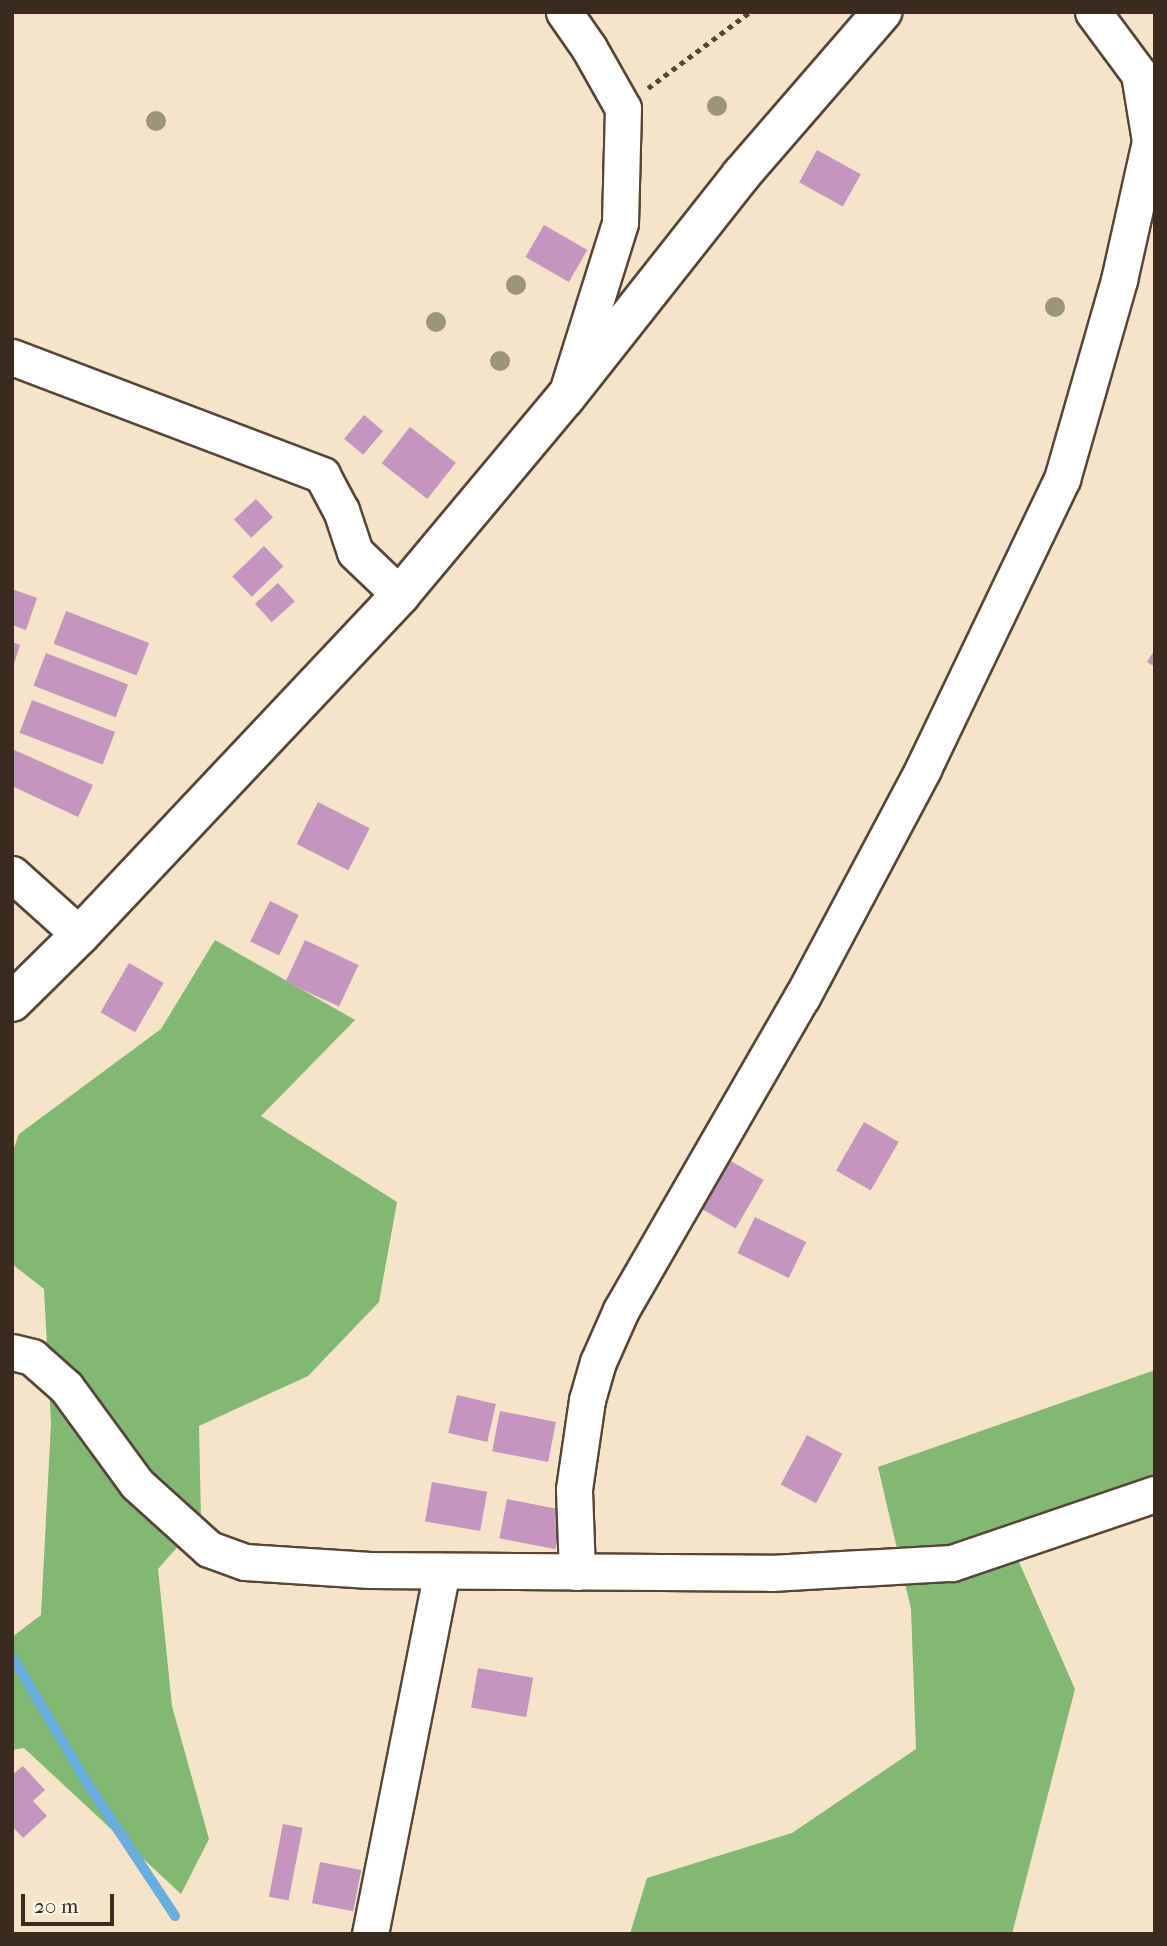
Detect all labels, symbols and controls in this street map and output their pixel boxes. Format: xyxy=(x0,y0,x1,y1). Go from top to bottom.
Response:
scale bar xyxy=(24,1880,117,1924)
text: 20 m xyxy=(34,1894,78,1918)

